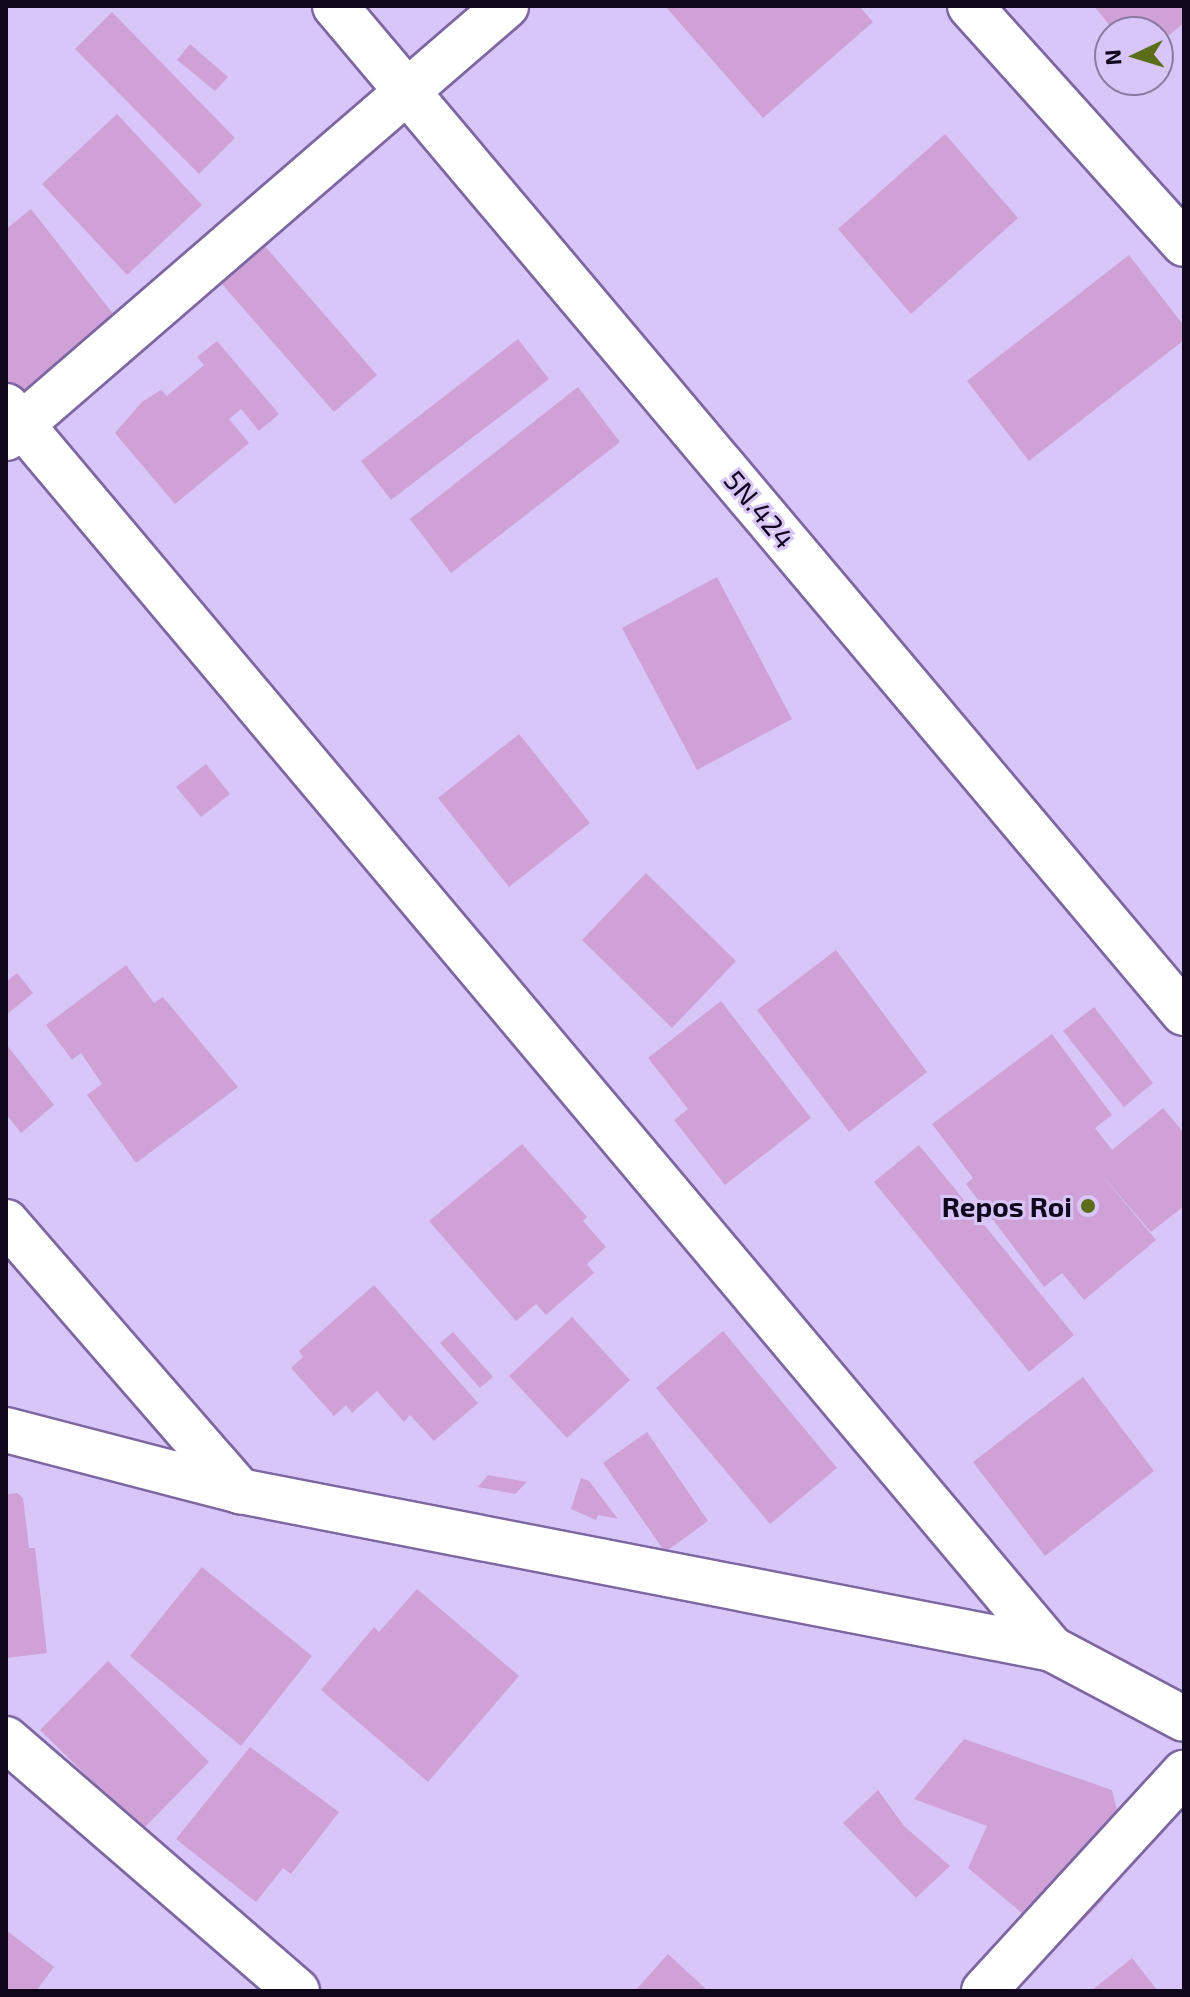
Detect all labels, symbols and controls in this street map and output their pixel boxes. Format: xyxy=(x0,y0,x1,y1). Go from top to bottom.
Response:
north arrow xyxy=(1094,16,1174,96)
text: N xyxy=(1099,49,1126,66)
street label: 5N.424 xyxy=(718,463,802,555)
place label: Repos Roi xyxy=(942,1189,1072,1223)
marker: Repos Roi xyxy=(1079,1197,1097,1215)

